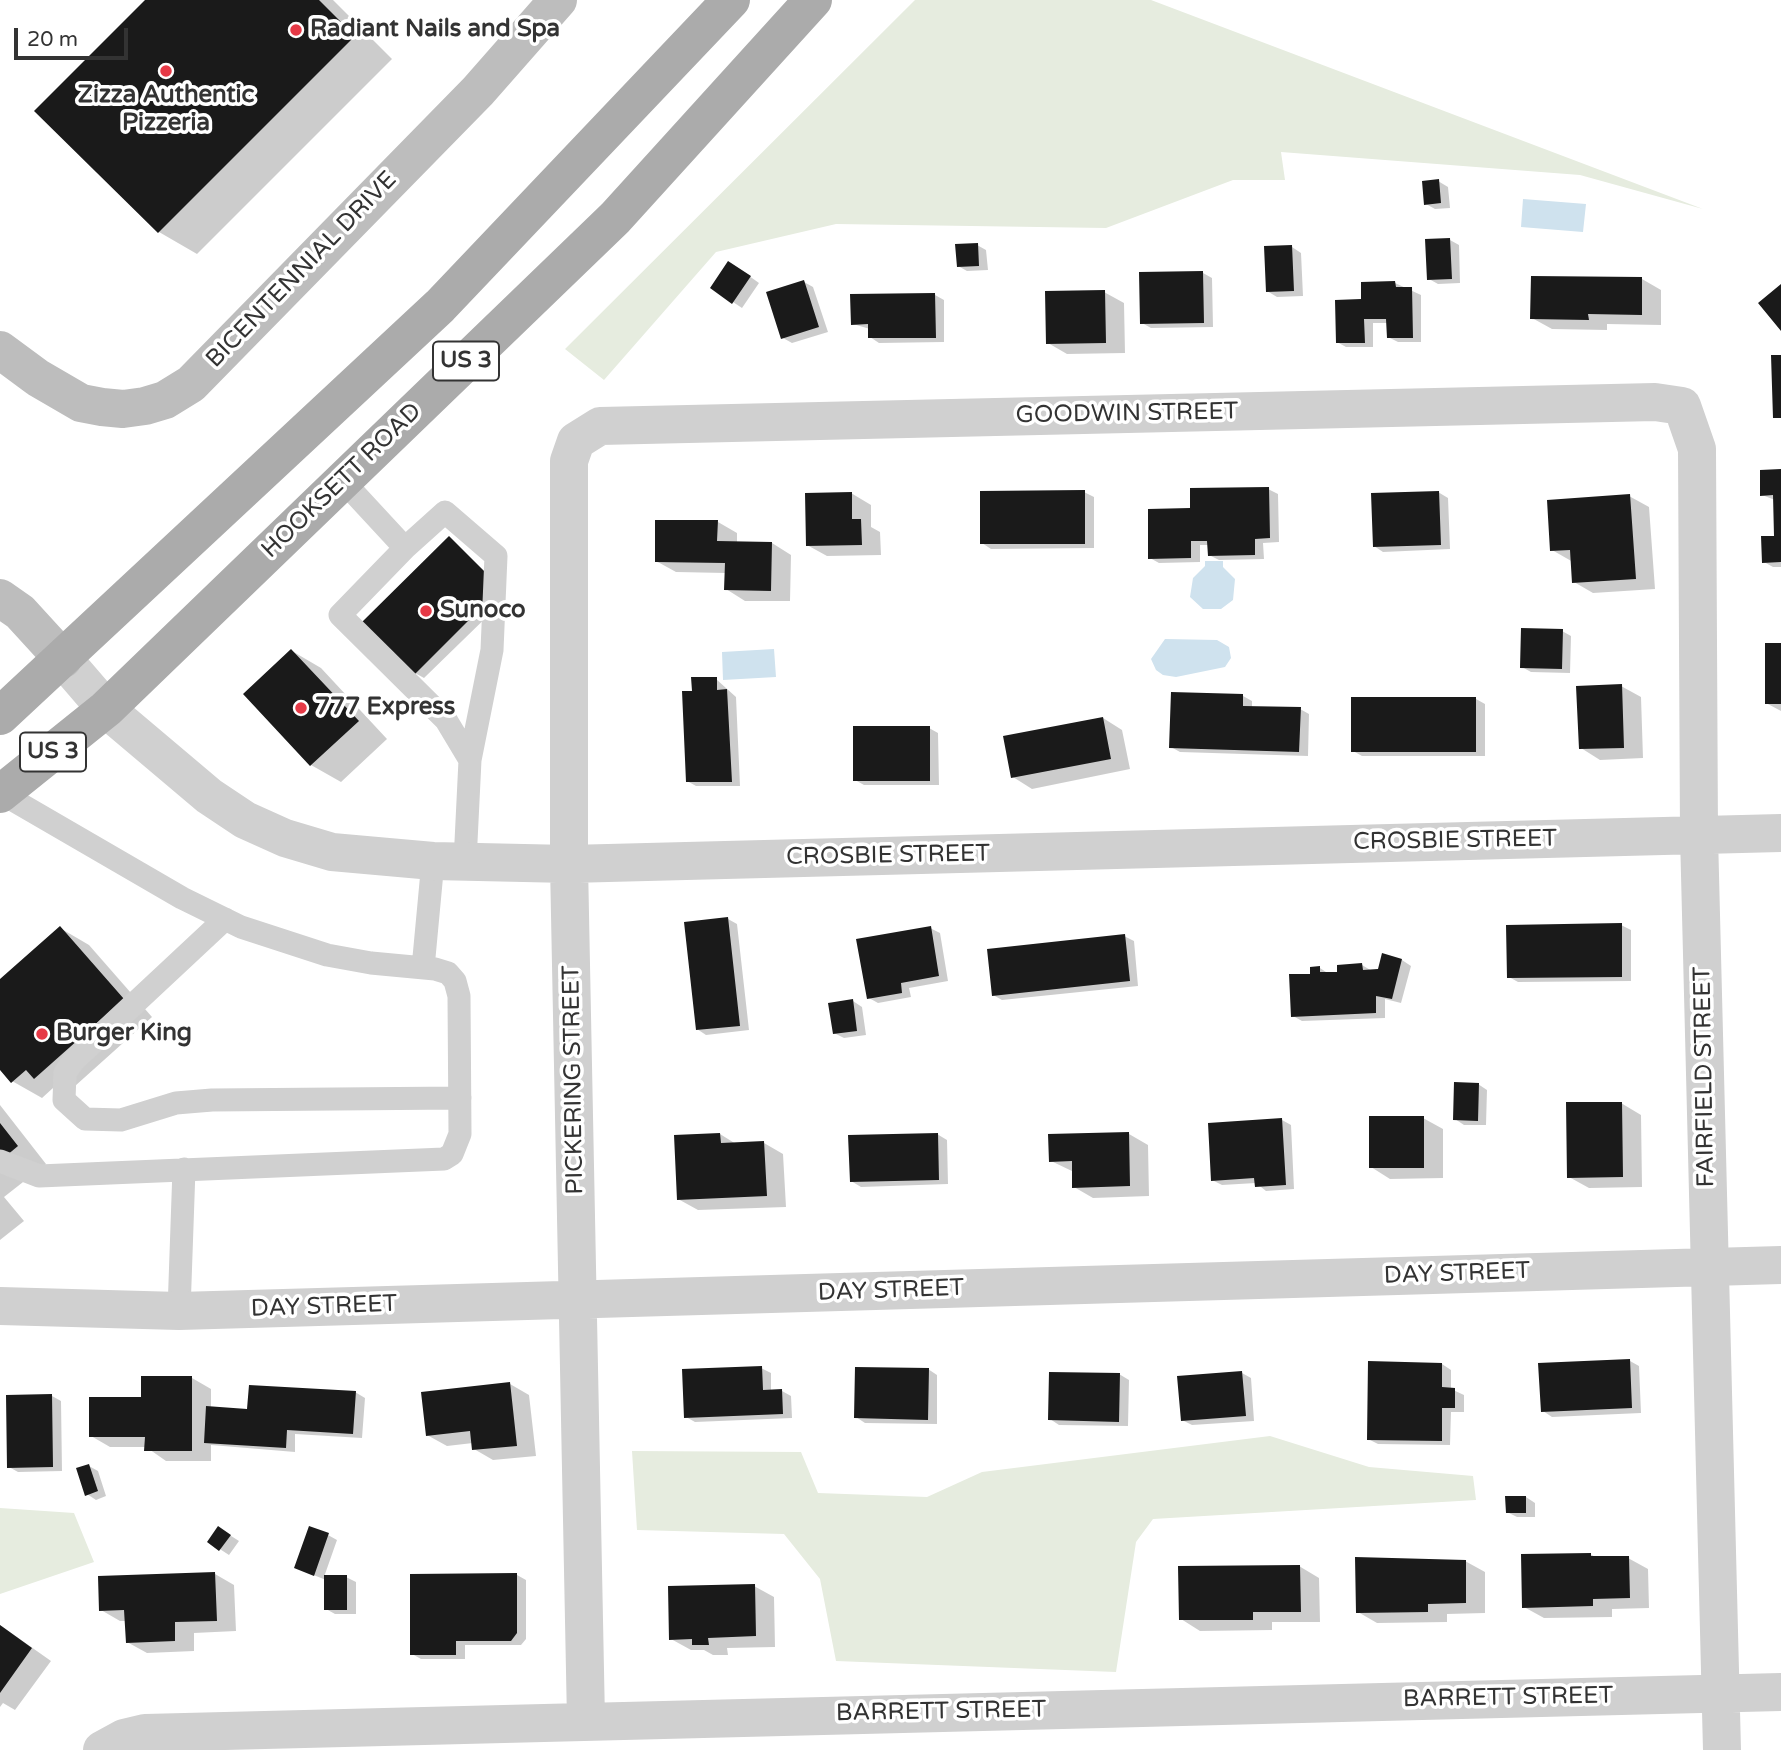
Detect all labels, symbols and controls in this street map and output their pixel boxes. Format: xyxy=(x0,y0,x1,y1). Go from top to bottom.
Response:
scale bar xyxy=(18,14,131,58)
place label: Radiant Nails and Spa xyxy=(310,16,560,44)
marker: Radiant Nails and Spa xyxy=(288,22,304,38)
text: 20 m xyxy=(27,27,78,52)
marker: Zizza Authentic Pizzeria xyxy=(158,63,174,79)
place label: Zizza Authentic Pizzeria xyxy=(78,82,254,138)
street label: BICENTENNIAL DRIVE xyxy=(201,166,403,374)
road number: US 3 xyxy=(433,342,499,380)
street label: HOOKSETT ROAD xyxy=(256,397,428,565)
street label: GOODWIN STREET xyxy=(1015,398,1239,430)
place label: Sunoco xyxy=(440,597,526,625)
marker: Sunoco xyxy=(418,603,434,619)
place label: 777 Express xyxy=(315,694,455,722)
marker: 777 Express xyxy=(293,700,309,716)
road number: US 3 xyxy=(20,732,86,772)
street label: CROSBIE STREET xyxy=(1353,825,1557,857)
street label: CROSBIE STREET xyxy=(786,840,990,872)
street label: PICKERING STREET xyxy=(558,965,590,1195)
street label: FAIRFIELD STREET xyxy=(1689,966,1721,1188)
place label: Burger King xyxy=(56,1020,192,1048)
marker: Burger King xyxy=(34,1026,50,1042)
street label: DAY STREET xyxy=(1383,1257,1531,1291)
street label: DAY STREET xyxy=(817,1274,965,1308)
street label: DAY STREET xyxy=(250,1290,398,1324)
street label: BARRETT STREET xyxy=(1403,1682,1613,1714)
street label: BARRETT STREET xyxy=(836,1696,1046,1728)

